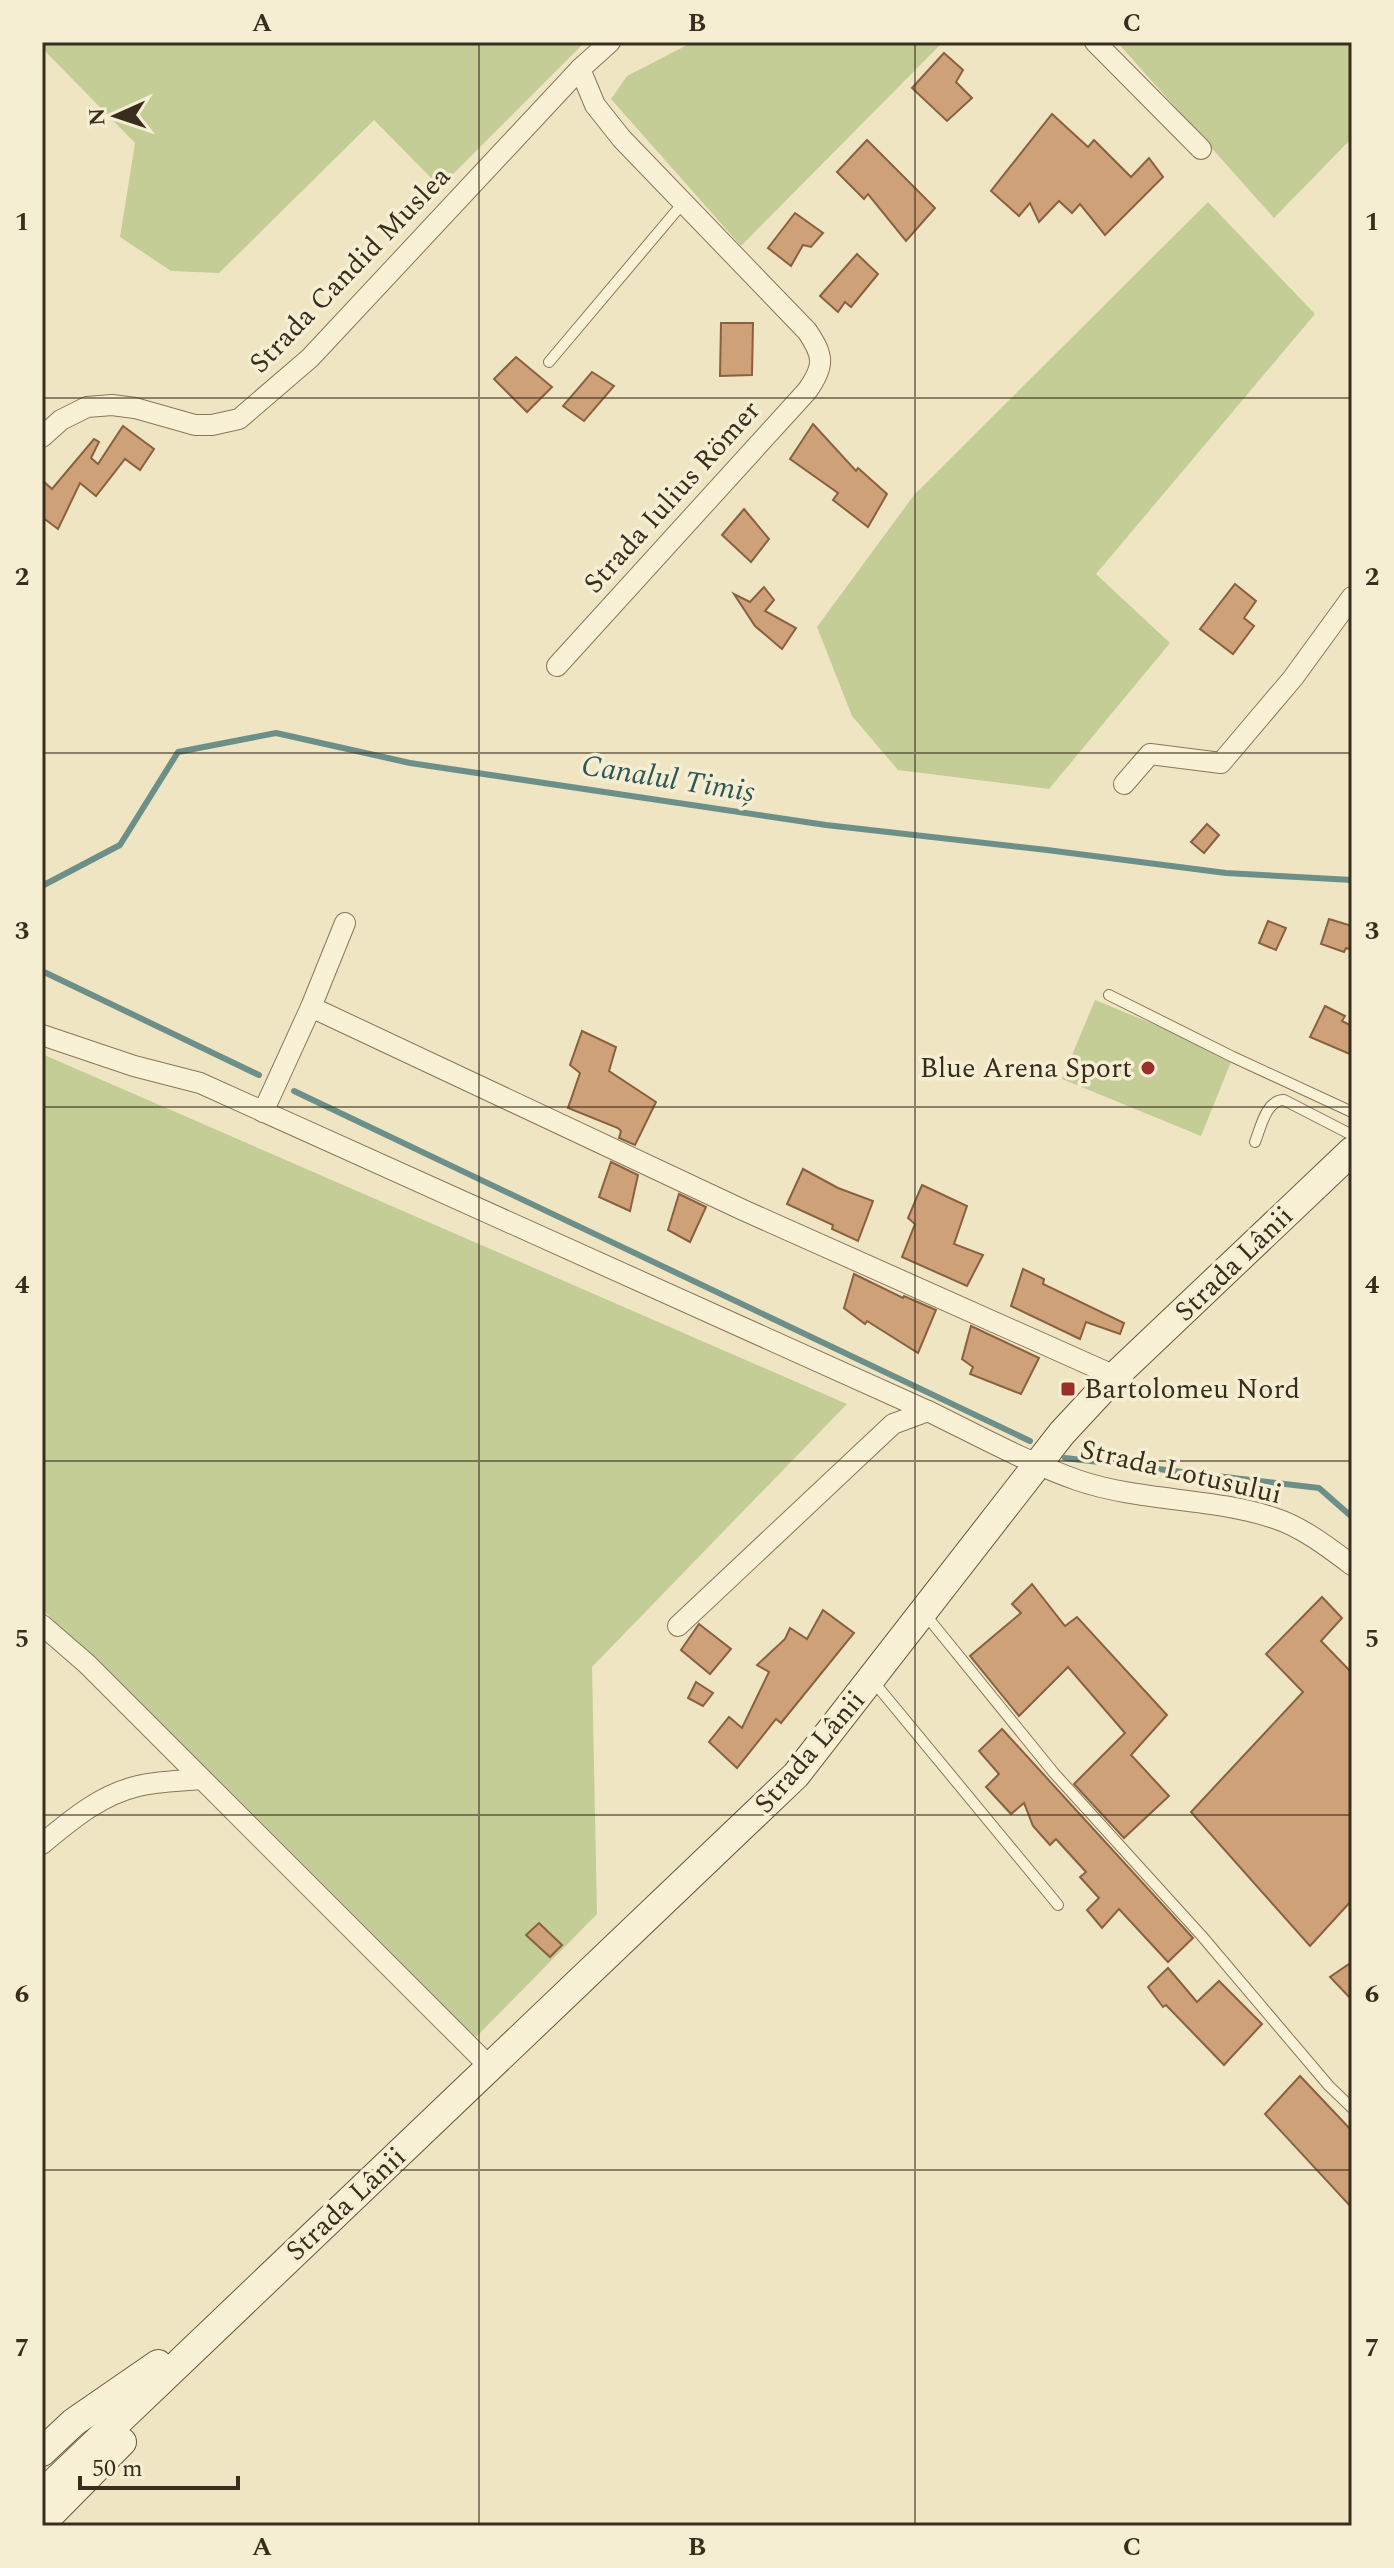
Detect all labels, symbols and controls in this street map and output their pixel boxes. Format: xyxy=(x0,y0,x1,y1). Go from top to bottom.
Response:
text: A xyxy=(252,3,272,43)
text: B xyxy=(688,3,706,43)
text: C xyxy=(1123,3,1141,43)
north arrow xyxy=(76,76,156,156)
text: N xyxy=(81,107,114,127)
street label: Strada Candid Muslea xyxy=(239,156,461,384)
text: 1 xyxy=(15,202,29,242)
text: 1 xyxy=(1365,202,1379,242)
street label: Strada Iulius Römer xyxy=(573,391,771,603)
text: 2 xyxy=(15,557,29,597)
text: 2 xyxy=(1365,557,1379,597)
water label: Canalul Timiș xyxy=(578,743,758,815)
text: 3 xyxy=(15,911,29,951)
text: 3 xyxy=(1365,911,1379,951)
place label: Blue Arena Sport xyxy=(920,1047,1132,1090)
marker: Blue Arena Sport xyxy=(1139,1059,1157,1077)
street label: Strada Lânii xyxy=(1164,1196,1304,1332)
text: 4 xyxy=(15,1265,30,1305)
text: 4 xyxy=(1365,1265,1380,1305)
place label: Bartolomeu Nord xyxy=(1084,1368,1300,1411)
marker: Bartolomeu Nord xyxy=(1059,1380,1077,1398)
street label: Strada Lotusului xyxy=(1076,1428,1286,1516)
text: 5 xyxy=(15,1619,29,1659)
text: 5 xyxy=(1365,1619,1379,1659)
street label: Strada Lânii xyxy=(744,1681,876,1823)
text: 6 xyxy=(15,1974,29,2014)
text: 6 xyxy=(1365,1974,1379,2014)
street label: Strada Lânii xyxy=(276,2136,416,2272)
text: 7 xyxy=(15,2328,29,2368)
text: 7 xyxy=(1365,2328,1379,2368)
scale bar xyxy=(80,2440,238,2490)
text: 50 m xyxy=(92,2451,143,2487)
text: A xyxy=(252,2527,272,2567)
text: B xyxy=(688,2527,706,2567)
text: C xyxy=(1123,2527,1141,2567)

